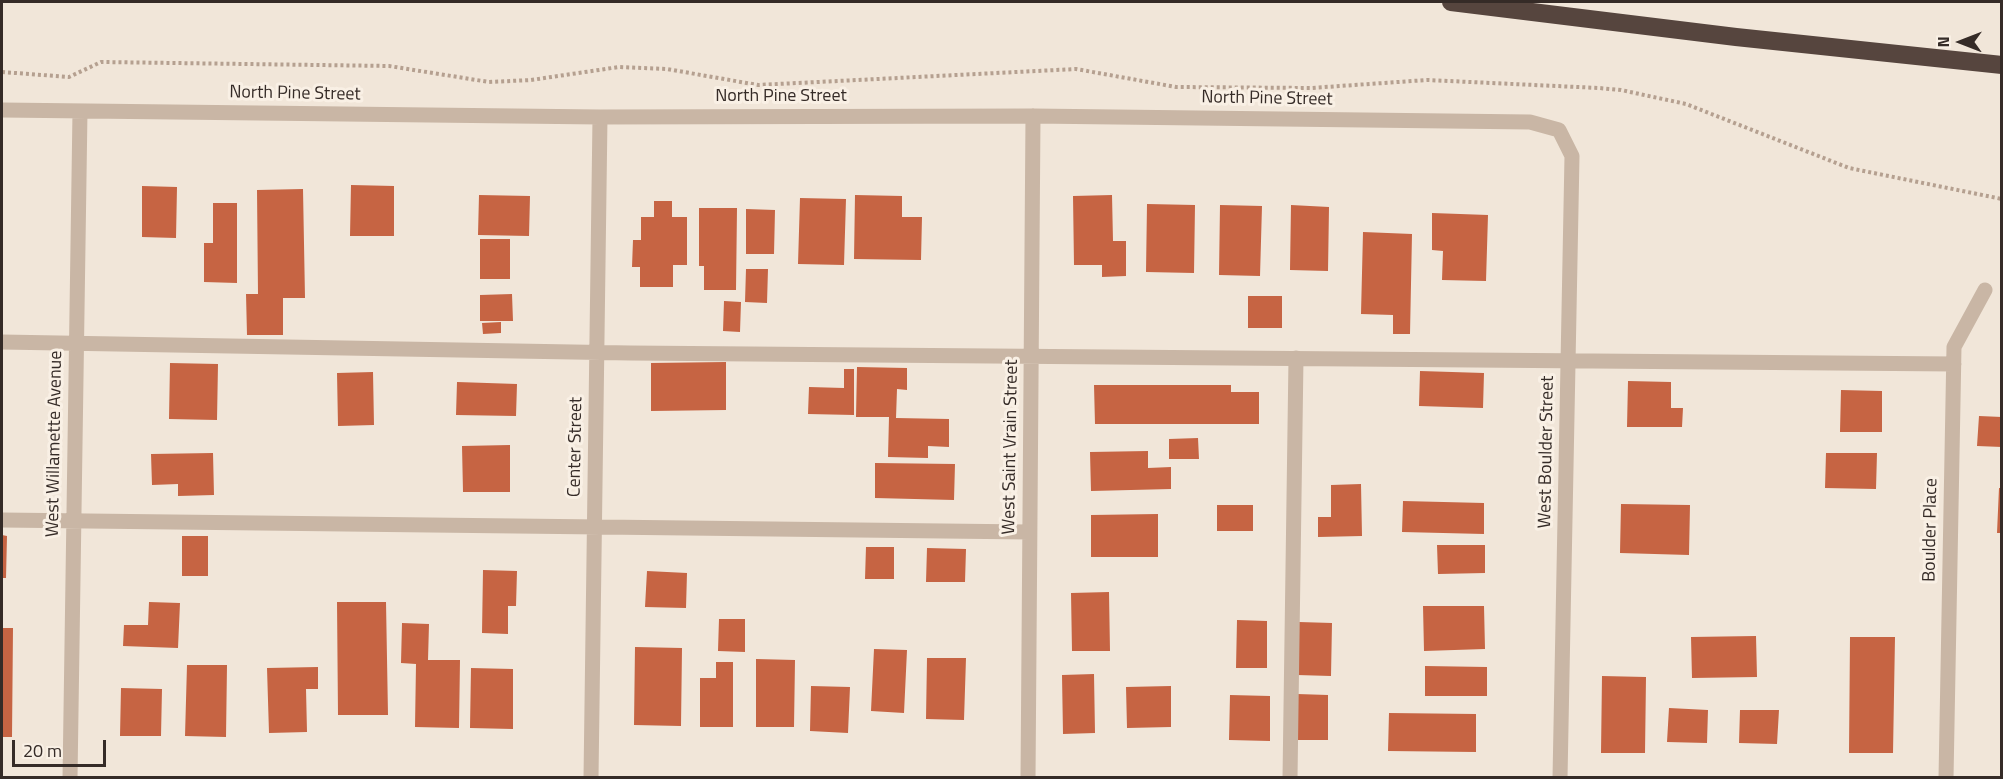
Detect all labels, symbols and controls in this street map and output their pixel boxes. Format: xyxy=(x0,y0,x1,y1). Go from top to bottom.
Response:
north arrow xyxy=(1931,12,1991,72)
text: N xyxy=(1931,36,1955,48)
street label: North Pine Street xyxy=(229,82,361,106)
street label: North Pine Street xyxy=(715,86,847,108)
street label: North Pine Street xyxy=(1201,87,1333,111)
street label: West Willamette Avenue xyxy=(43,351,67,537)
street label: West Saint Vrain Street xyxy=(999,359,1023,535)
street label: West Boulder Street xyxy=(1535,375,1559,529)
street label: Center Street xyxy=(564,397,588,497)
street label: Boulder Place xyxy=(1919,478,1943,582)
scale bar xyxy=(15,728,110,766)
text: 20 m xyxy=(23,737,62,764)

